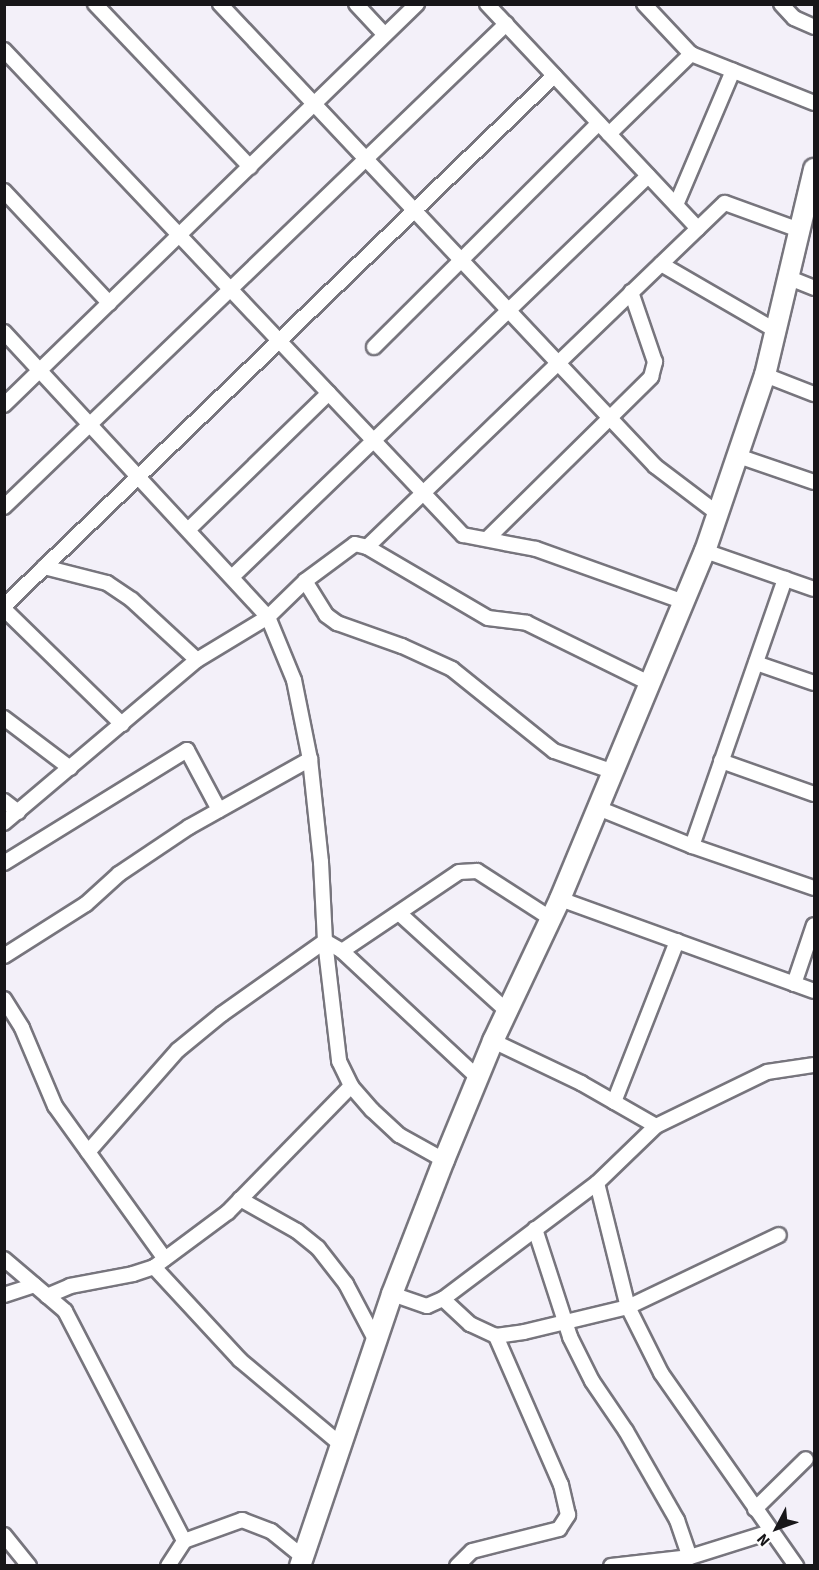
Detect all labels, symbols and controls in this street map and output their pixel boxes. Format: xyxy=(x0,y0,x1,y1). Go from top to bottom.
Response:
north arrow xyxy=(747,1498,807,1558)
text: N xyxy=(752,1529,775,1551)

